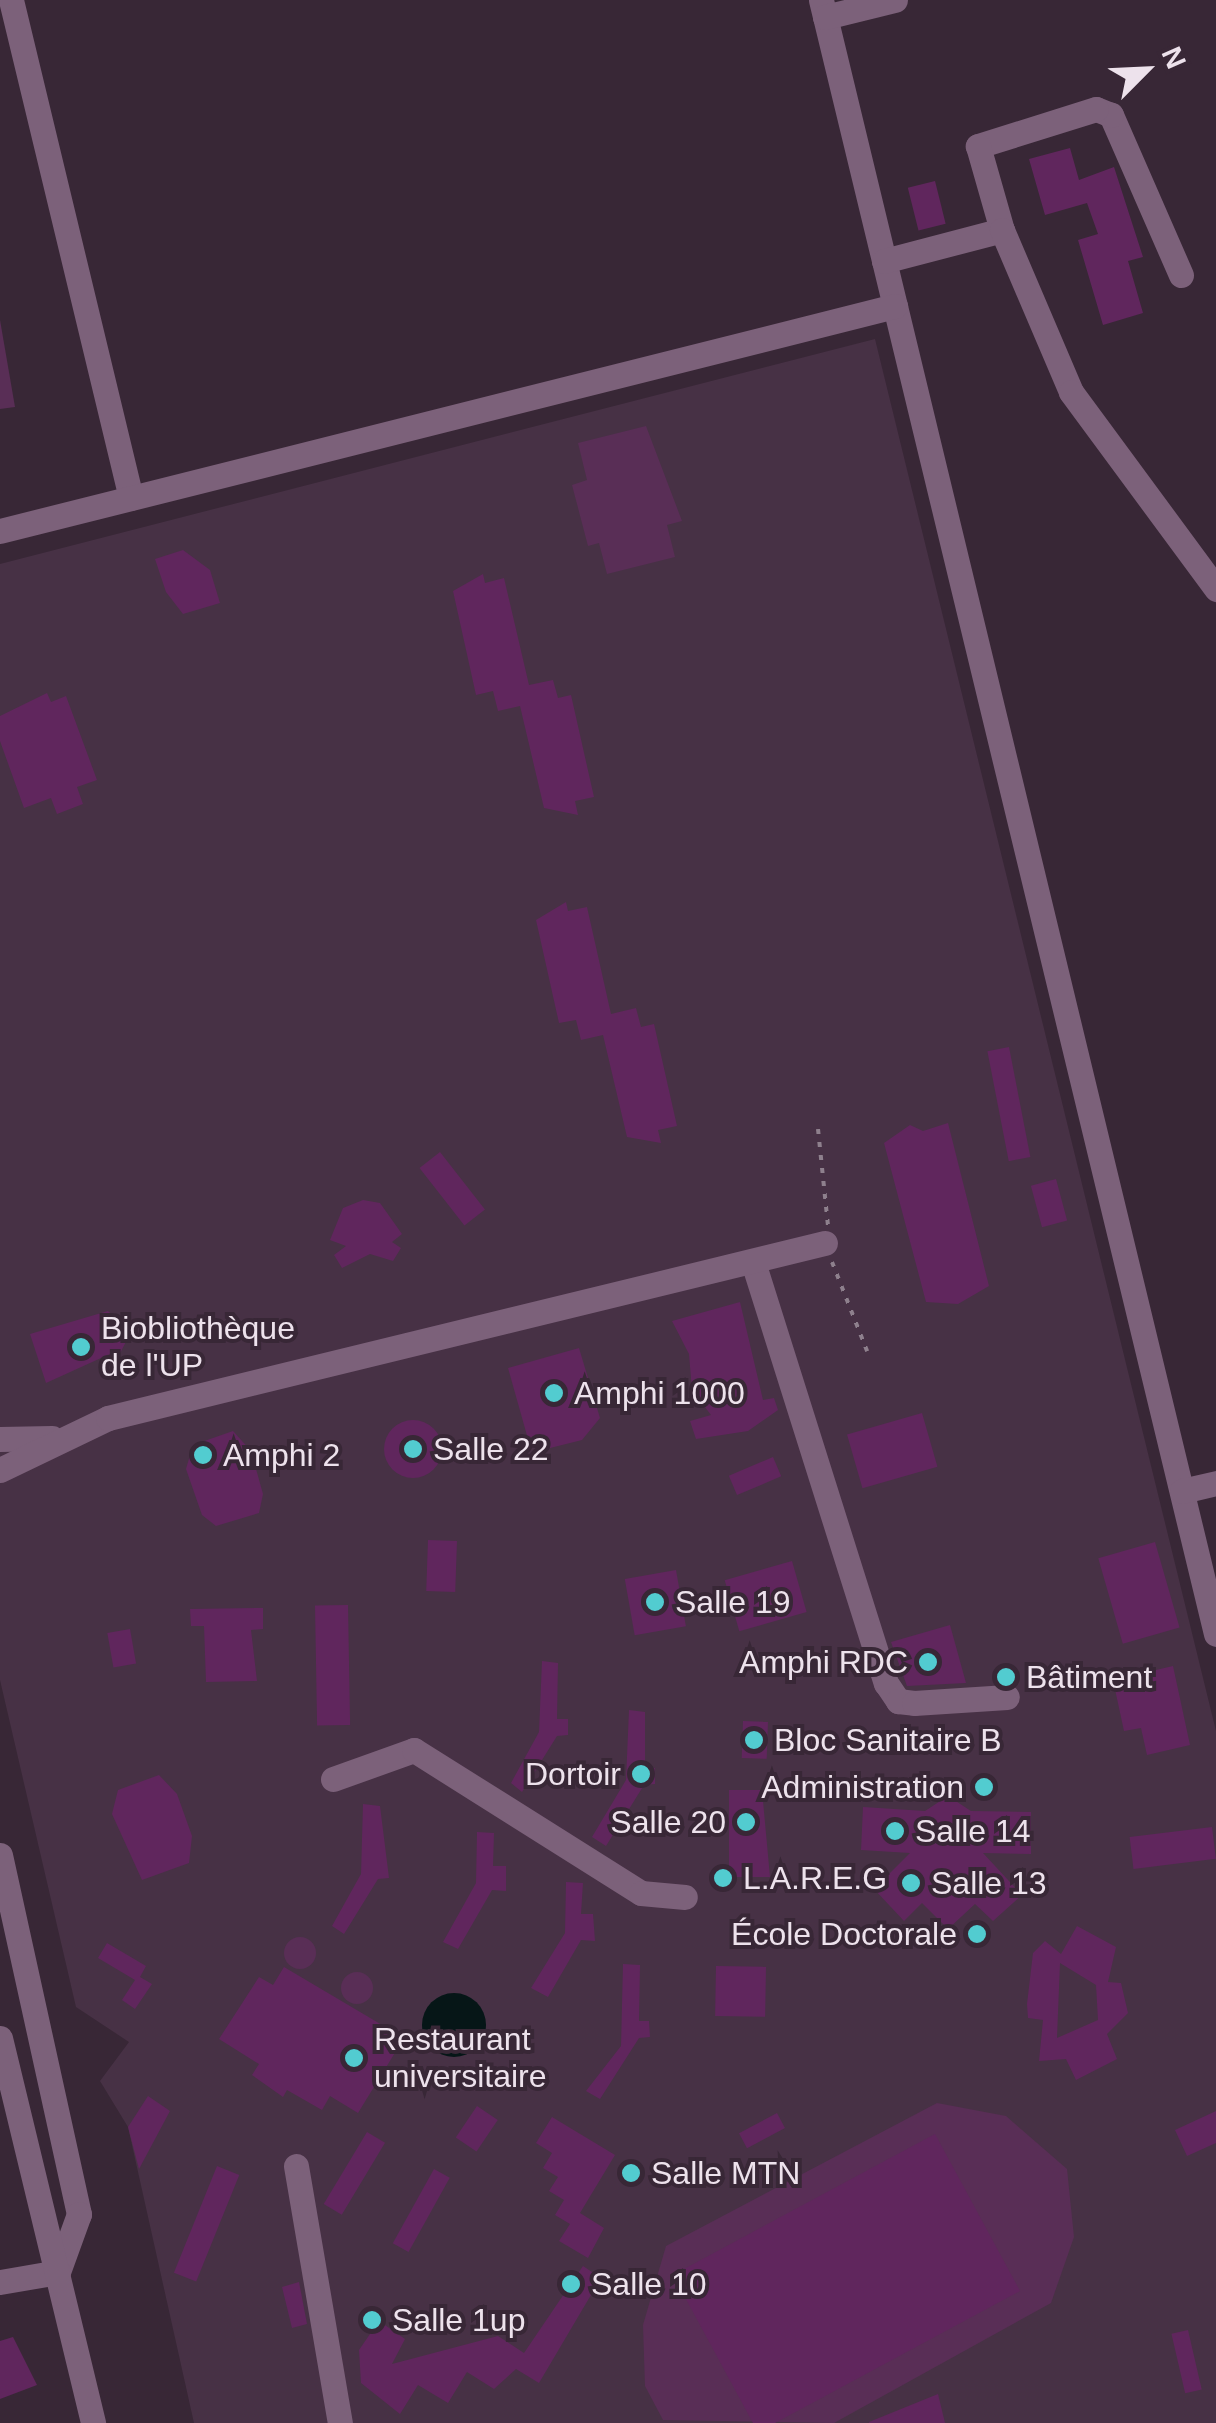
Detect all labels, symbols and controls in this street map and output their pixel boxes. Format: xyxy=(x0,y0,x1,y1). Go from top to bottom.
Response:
north arrow xyxy=(1096,20,1196,120)
text: N xyxy=(1156,42,1192,73)
place label: Biobliothèque de l'UP xyxy=(101,1310,295,1385)
marker: Biobliothèque de l'UP xyxy=(70,1336,92,1358)
place label: Amphi 1000 xyxy=(574,1374,745,1412)
marker: Amphi 1000 xyxy=(543,1382,565,1404)
place label: Salle 22 xyxy=(433,1430,549,1468)
place label: Amphi 2 xyxy=(223,1436,340,1474)
marker: Salle 22 xyxy=(402,1438,424,1460)
marker: Amphi 2 xyxy=(192,1444,214,1466)
place label: Salle 19 xyxy=(675,1583,791,1621)
marker: Salle 19 xyxy=(644,1591,666,1613)
place label: Amphi RDC xyxy=(739,1643,908,1681)
marker: Amphi RDC xyxy=(917,1651,939,1673)
place label: Bâtiment xyxy=(1026,1658,1152,1696)
marker: Bâtiment xyxy=(995,1666,1017,1688)
place label: Bloc Sanitaire B xyxy=(774,1721,1002,1759)
marker: Bloc Sanitaire B xyxy=(743,1729,765,1751)
place label: Dortoir xyxy=(525,1755,621,1793)
marker: Dortoir xyxy=(630,1763,652,1785)
place label: Administration xyxy=(761,1768,964,1806)
marker: Administration xyxy=(973,1776,995,1798)
place label: Salle 20 xyxy=(610,1803,726,1841)
marker: Salle 20 xyxy=(735,1811,757,1833)
place label: Salle 14 xyxy=(915,1812,1031,1850)
marker: Salle 14 xyxy=(884,1820,906,1842)
place label: L.A.R.E.G xyxy=(743,1859,887,1897)
place label: Salle 13 xyxy=(931,1864,1047,1902)
marker: L.A.R.E.G xyxy=(712,1867,734,1889)
marker: Salle 13 xyxy=(900,1872,922,1894)
place label: École Doctorale xyxy=(731,1915,957,1953)
marker: École Doctorale xyxy=(966,1923,988,1945)
place label: Restaurant universitaire xyxy=(374,2021,547,2096)
marker: Restaurant universitaire xyxy=(343,2047,365,2069)
place label: Salle MTN xyxy=(651,2154,800,2192)
marker: Salle MTN xyxy=(620,2162,642,2184)
place label: Salle 10 xyxy=(591,2265,707,2303)
marker: Salle 10 xyxy=(560,2273,582,2295)
place label: Salle 1up xyxy=(392,2301,525,2339)
marker: Salle 1up xyxy=(361,2309,383,2331)

